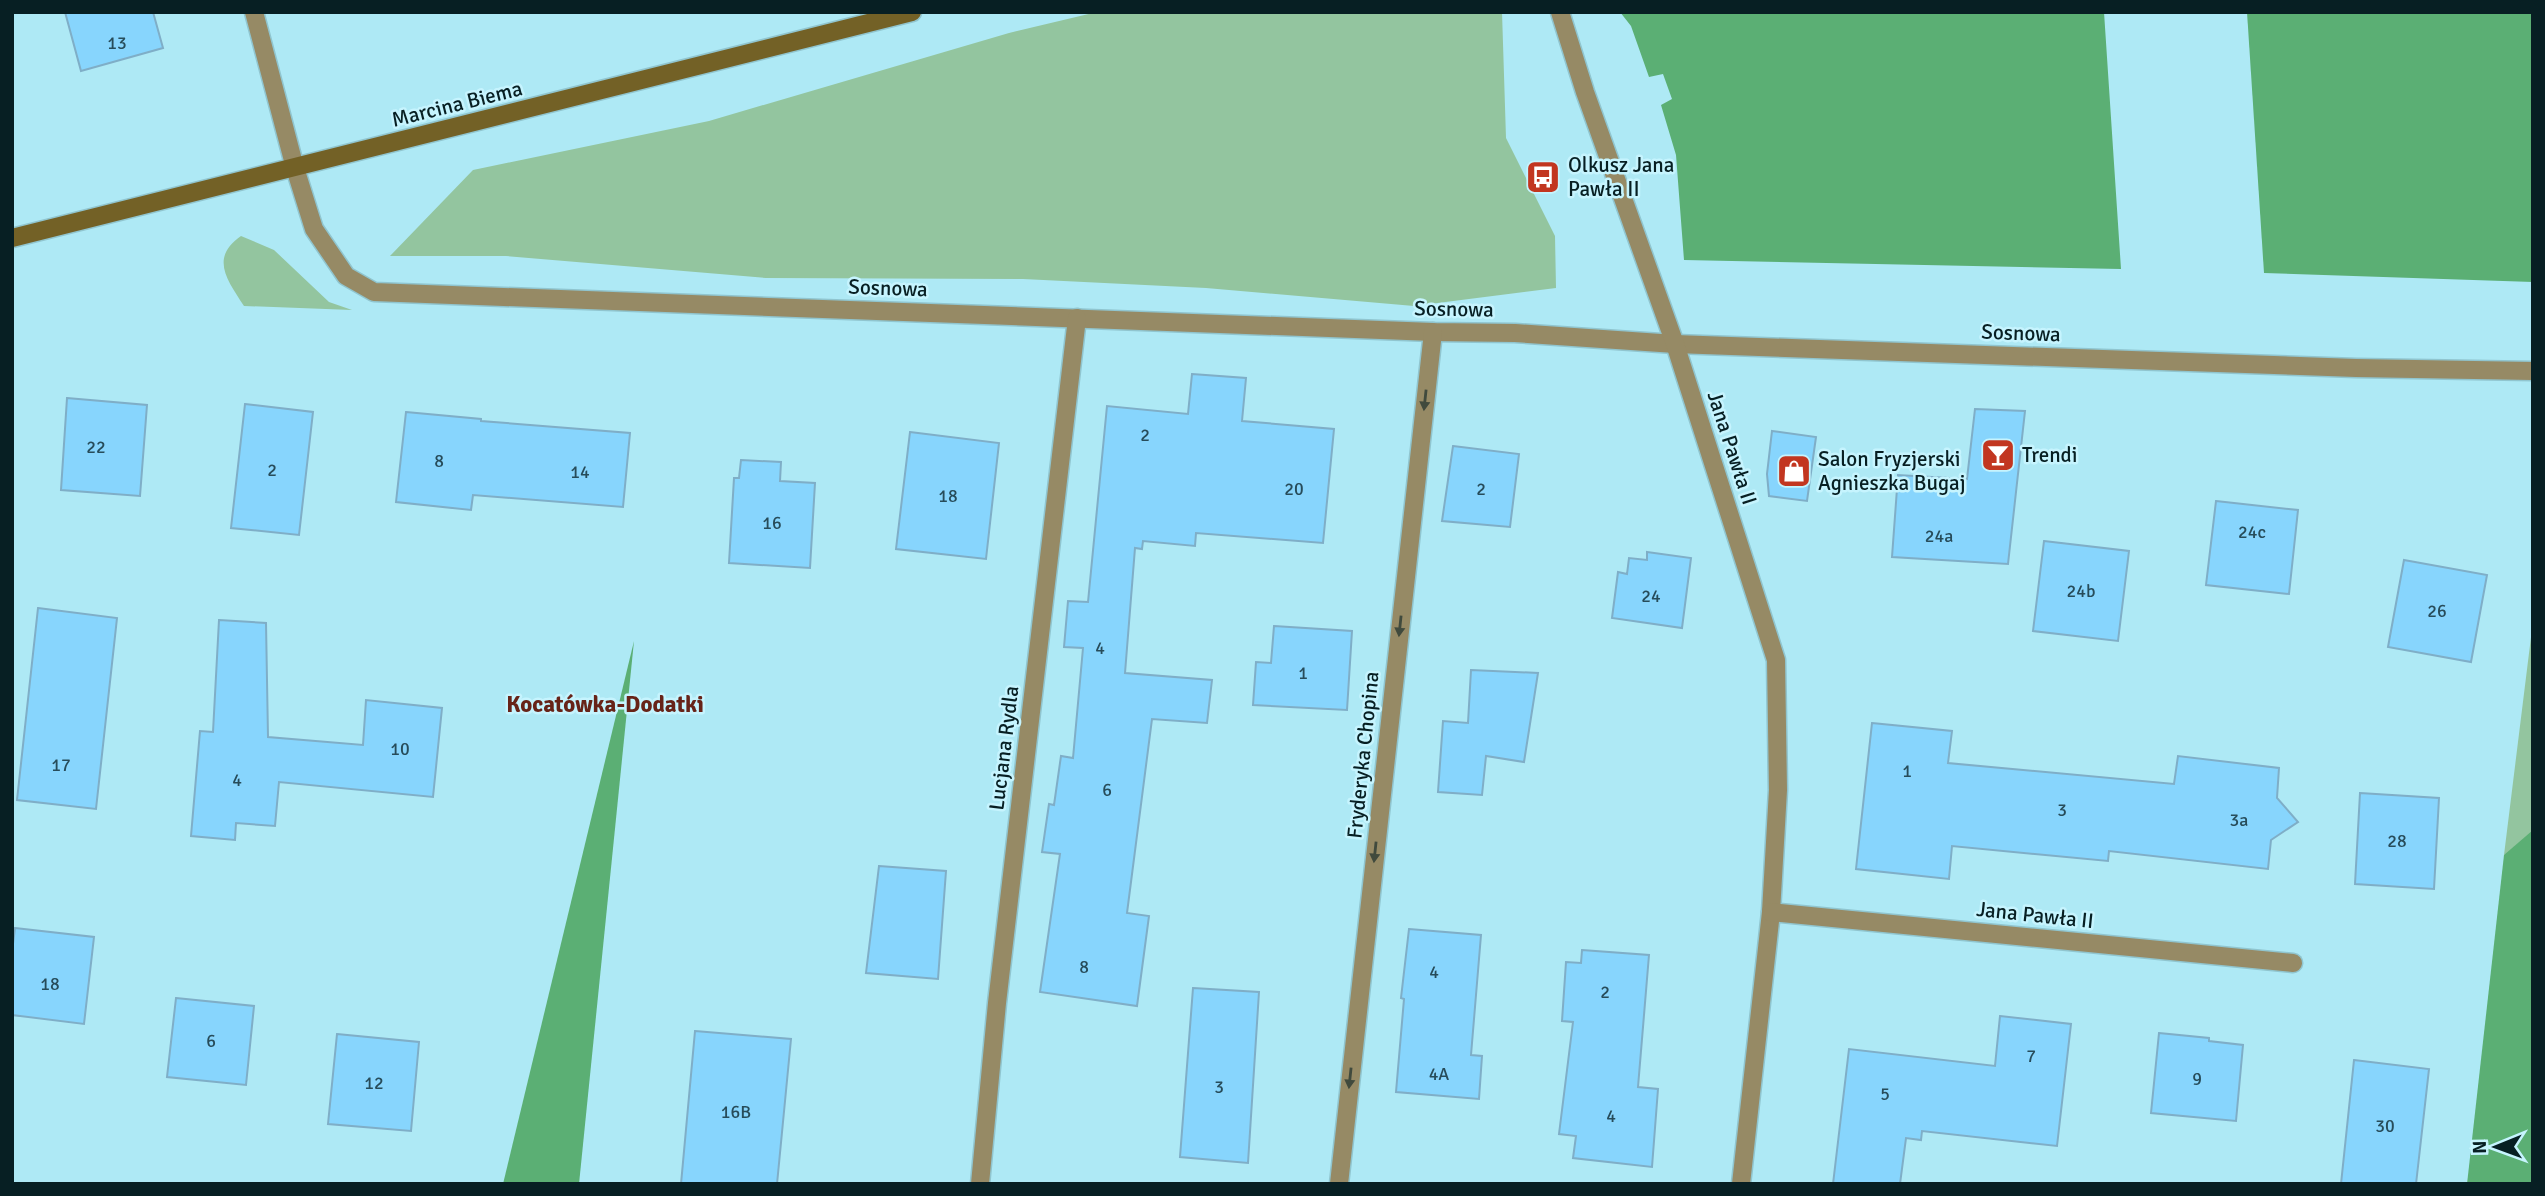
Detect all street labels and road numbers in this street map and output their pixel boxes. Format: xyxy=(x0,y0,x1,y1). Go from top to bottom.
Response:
street label: Marcina Biema xyxy=(389,75,525,133)
street label: Sosnowa xyxy=(848,274,928,302)
street label: Sosnowa xyxy=(1414,295,1494,323)
street label: Sosnowa xyxy=(1981,319,2061,347)
street label: Jana Pawła II xyxy=(1701,388,1763,508)
street label: Fryderyka Chopina xyxy=(1341,670,1385,840)
street label: Lucjana Rydla xyxy=(983,684,1025,812)
street label: Jana Pawła II xyxy=(1975,896,2095,934)

